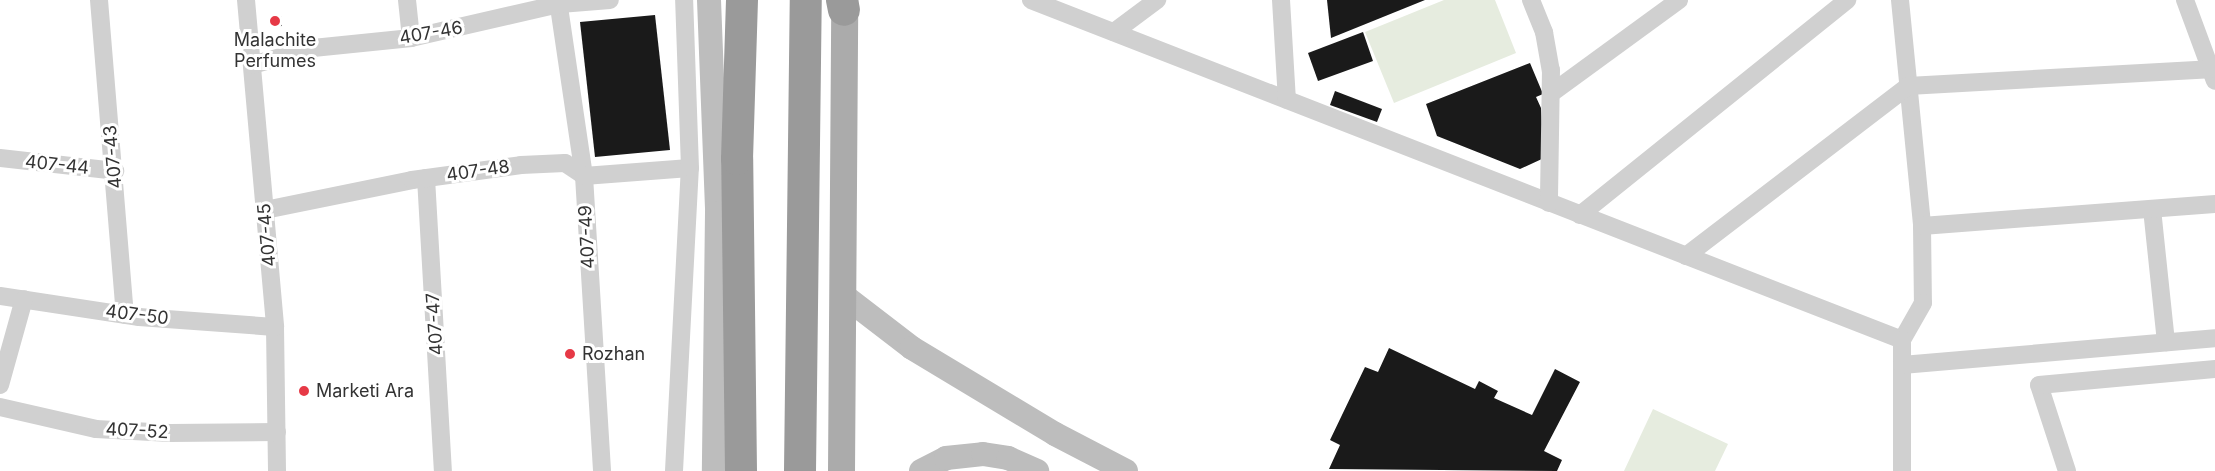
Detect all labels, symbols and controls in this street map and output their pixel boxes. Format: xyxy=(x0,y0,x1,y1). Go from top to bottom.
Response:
marker: Malachite Perfumes xyxy=(268,14,282,28)
street label: 407-46 xyxy=(398,17,464,49)
place label: Malachite Perfumes xyxy=(234,30,316,72)
street label: 407-43 xyxy=(99,124,127,190)
street label: 407-44 xyxy=(24,151,90,179)
street label: 407-48 xyxy=(445,156,511,186)
street label: 407-45 xyxy=(253,202,281,268)
street label: 407-49 xyxy=(575,205,599,269)
street label: 407-47 xyxy=(422,292,448,356)
street label: 407-50 xyxy=(104,300,170,330)
place label: Rozhan xyxy=(582,343,645,365)
marker: Rozhan xyxy=(563,347,577,361)
place label: Marketi Ara xyxy=(316,380,414,402)
marker: Marketi Ara xyxy=(297,384,311,398)
street label: 407-52 xyxy=(105,419,169,443)

